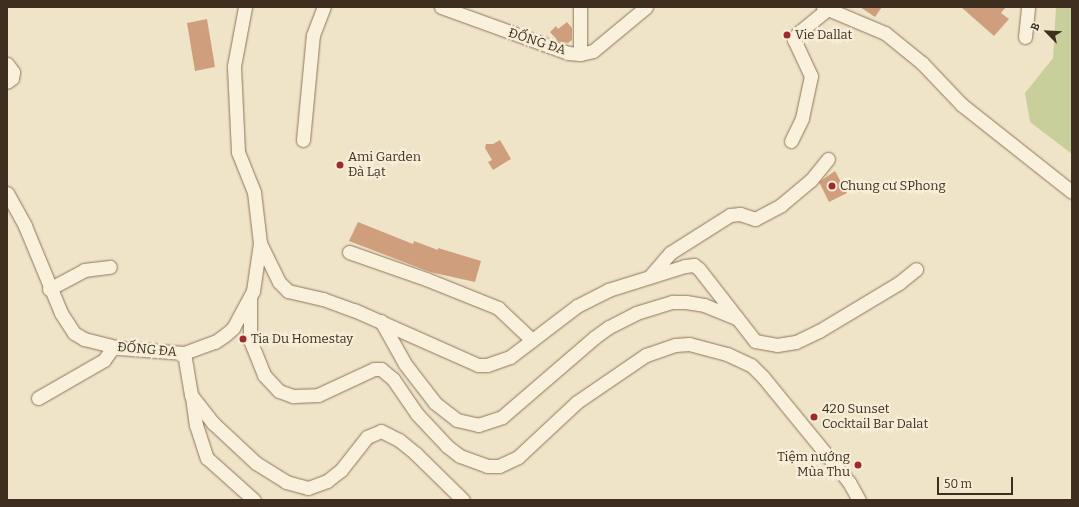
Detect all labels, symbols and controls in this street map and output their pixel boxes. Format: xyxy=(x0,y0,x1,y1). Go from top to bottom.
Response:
north arrow xyxy=(1027,12,1067,52)
text: B xyxy=(1028,21,1043,33)
street label: ĐỐNG ĐA xyxy=(506,25,568,59)
place label: Vie Dallat xyxy=(795,27,852,43)
marker: Vie Dallat xyxy=(782,30,792,40)
place label: Ami Garden Đà Lạt xyxy=(348,150,421,181)
marker: Ami Garden Đà Lạt xyxy=(335,160,345,170)
place label: Chung cư SPhong xyxy=(840,178,946,194)
marker: Chung cư SPhong xyxy=(827,181,837,191)
place label: Tia Du Homestay xyxy=(251,331,353,347)
marker: Tia Du Homestay xyxy=(238,334,248,344)
street label: ĐỐNG ĐA xyxy=(117,340,177,360)
place label: 420 Sunset Cocktail Bar Dalat xyxy=(822,402,928,433)
marker: 420 Sunset Cocktail Bar Dalat xyxy=(809,412,819,422)
place label: Tiệm nướng Mùa Thu xyxy=(777,450,850,481)
marker: Tiệm nướng Mùa Thu xyxy=(853,460,863,470)
scale bar xyxy=(939,469,1015,495)
text: 50 m xyxy=(944,477,972,491)

